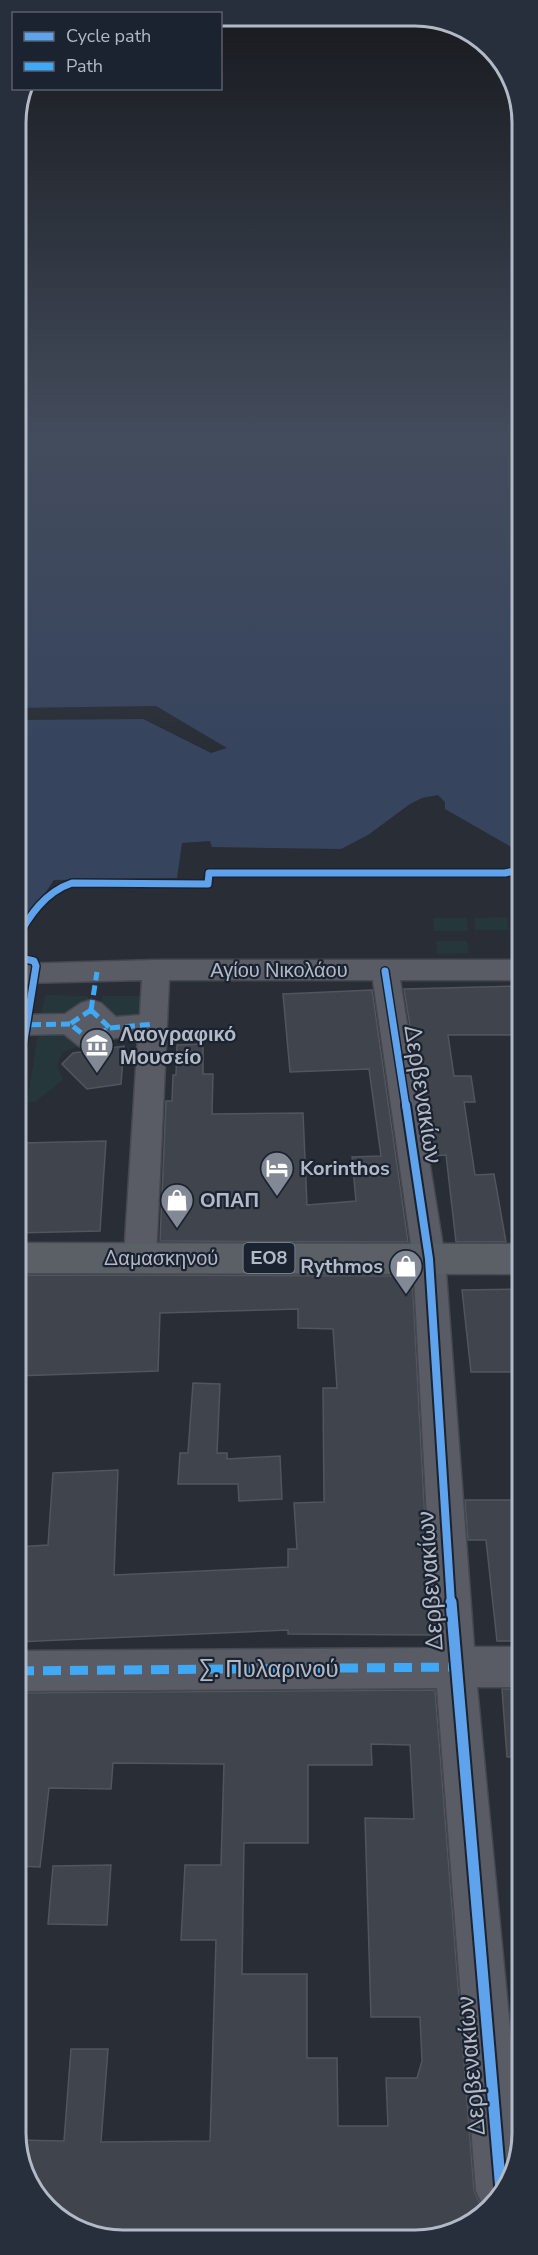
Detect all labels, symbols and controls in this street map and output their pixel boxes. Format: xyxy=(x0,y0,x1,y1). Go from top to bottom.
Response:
legend xyxy=(12,12,222,90)
text: Cycle path xyxy=(66,24,151,48)
text: Path xyxy=(66,54,103,78)
street label: Αγίου Νικολάου xyxy=(210,957,348,984)
place label: Λαογραφικό Μουσείο xyxy=(120,1021,236,1071)
street label: Δερβενακίων xyxy=(396,1022,450,1166)
museum icon: Λαογραφικό Μουσείο xyxy=(79,1027,115,1074)
hotel icon: Korinthos xyxy=(259,1150,295,1197)
place label: Korinthos xyxy=(300,1155,390,1182)
shop icon: ΟΠΑΠ xyxy=(159,1182,195,1229)
place label: ΟΠΑΠ xyxy=(200,1187,259,1214)
road number: ΕΟ8 xyxy=(244,1243,294,1273)
street label: Δαμασκηνού xyxy=(104,1245,218,1272)
shop icon: Rythmos xyxy=(388,1248,424,1295)
place label: Rythmos xyxy=(300,1253,383,1280)
street label: Δερβενακίων xyxy=(409,1510,451,1652)
street label: Σ. Πυλαρινού xyxy=(199,1653,339,1685)
street label: Δερβενακίων xyxy=(449,1995,493,2137)

